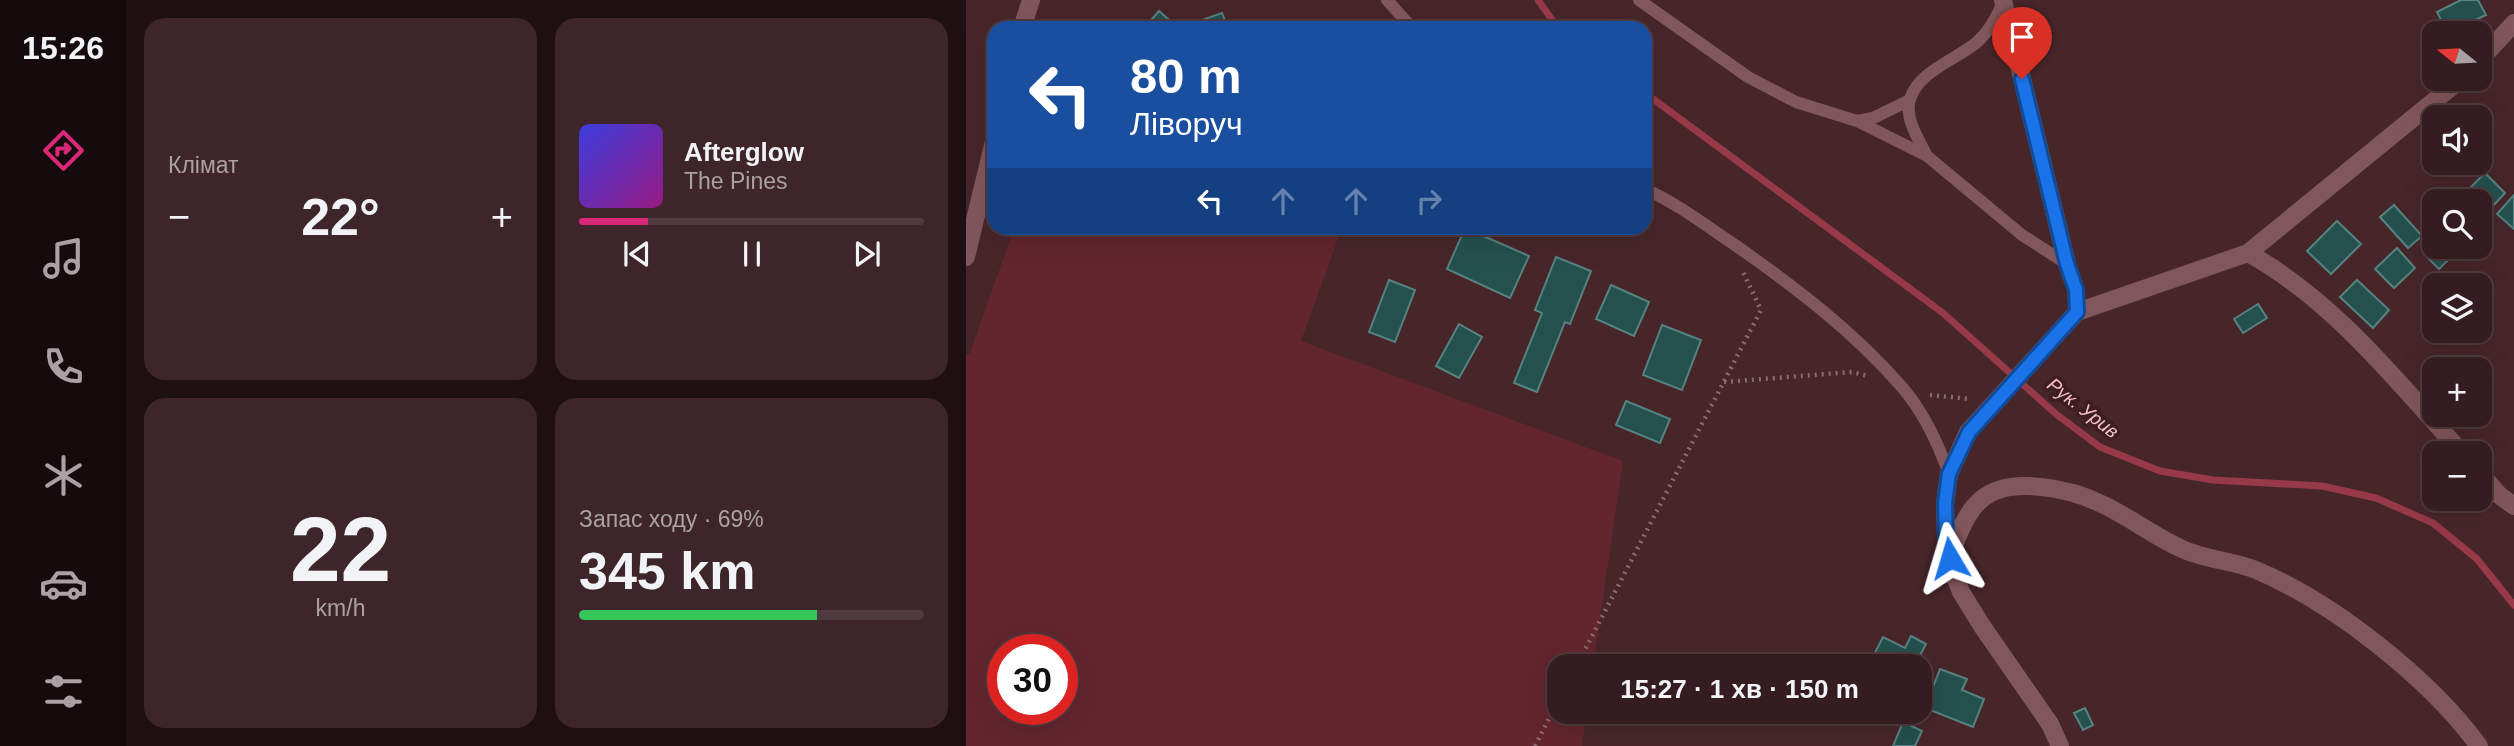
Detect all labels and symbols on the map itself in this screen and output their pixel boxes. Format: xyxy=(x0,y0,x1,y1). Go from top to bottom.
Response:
pin xyxy=(1992,7,2052,79)
north arrow xyxy=(2422,21,2492,91)
water label: Рук. Урив xyxy=(2043,374,2123,442)
position arrow xyxy=(1913,521,1987,595)
speed limit sign: 30 xyxy=(987,634,1078,725)

